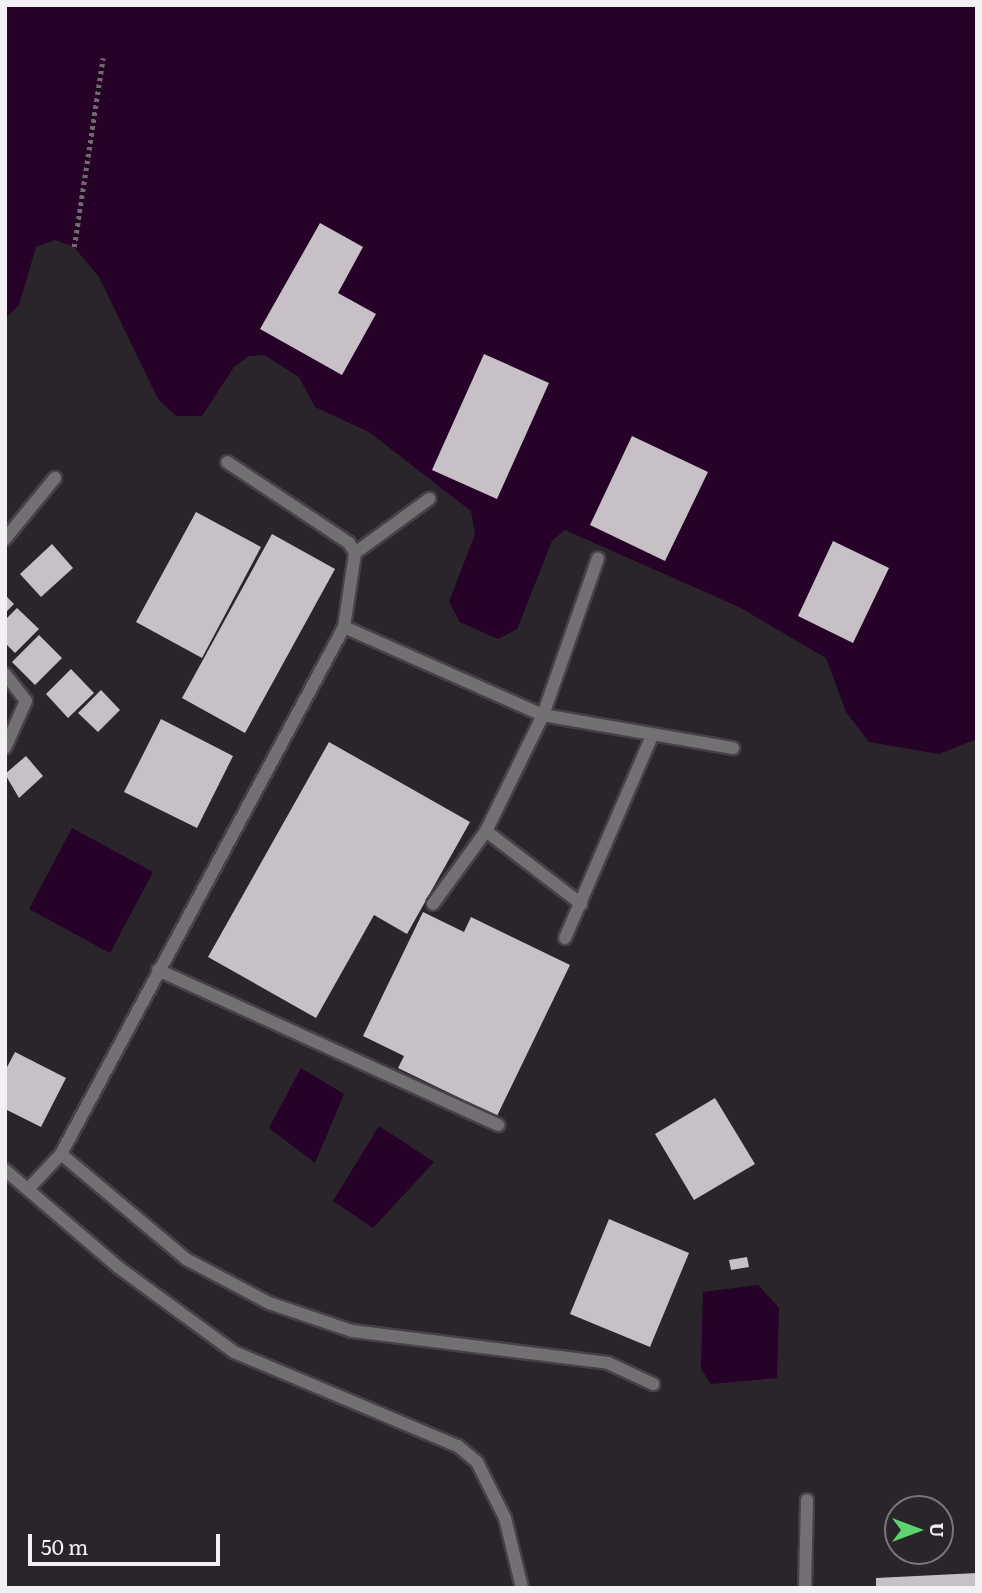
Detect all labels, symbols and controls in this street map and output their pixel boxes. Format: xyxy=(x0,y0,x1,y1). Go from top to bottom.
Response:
north arrow xyxy=(884,1495,954,1565)
scale bar xyxy=(32,1520,224,1564)
text: U xyxy=(924,1523,952,1537)
text: 50 m xyxy=(41,1530,88,1561)

